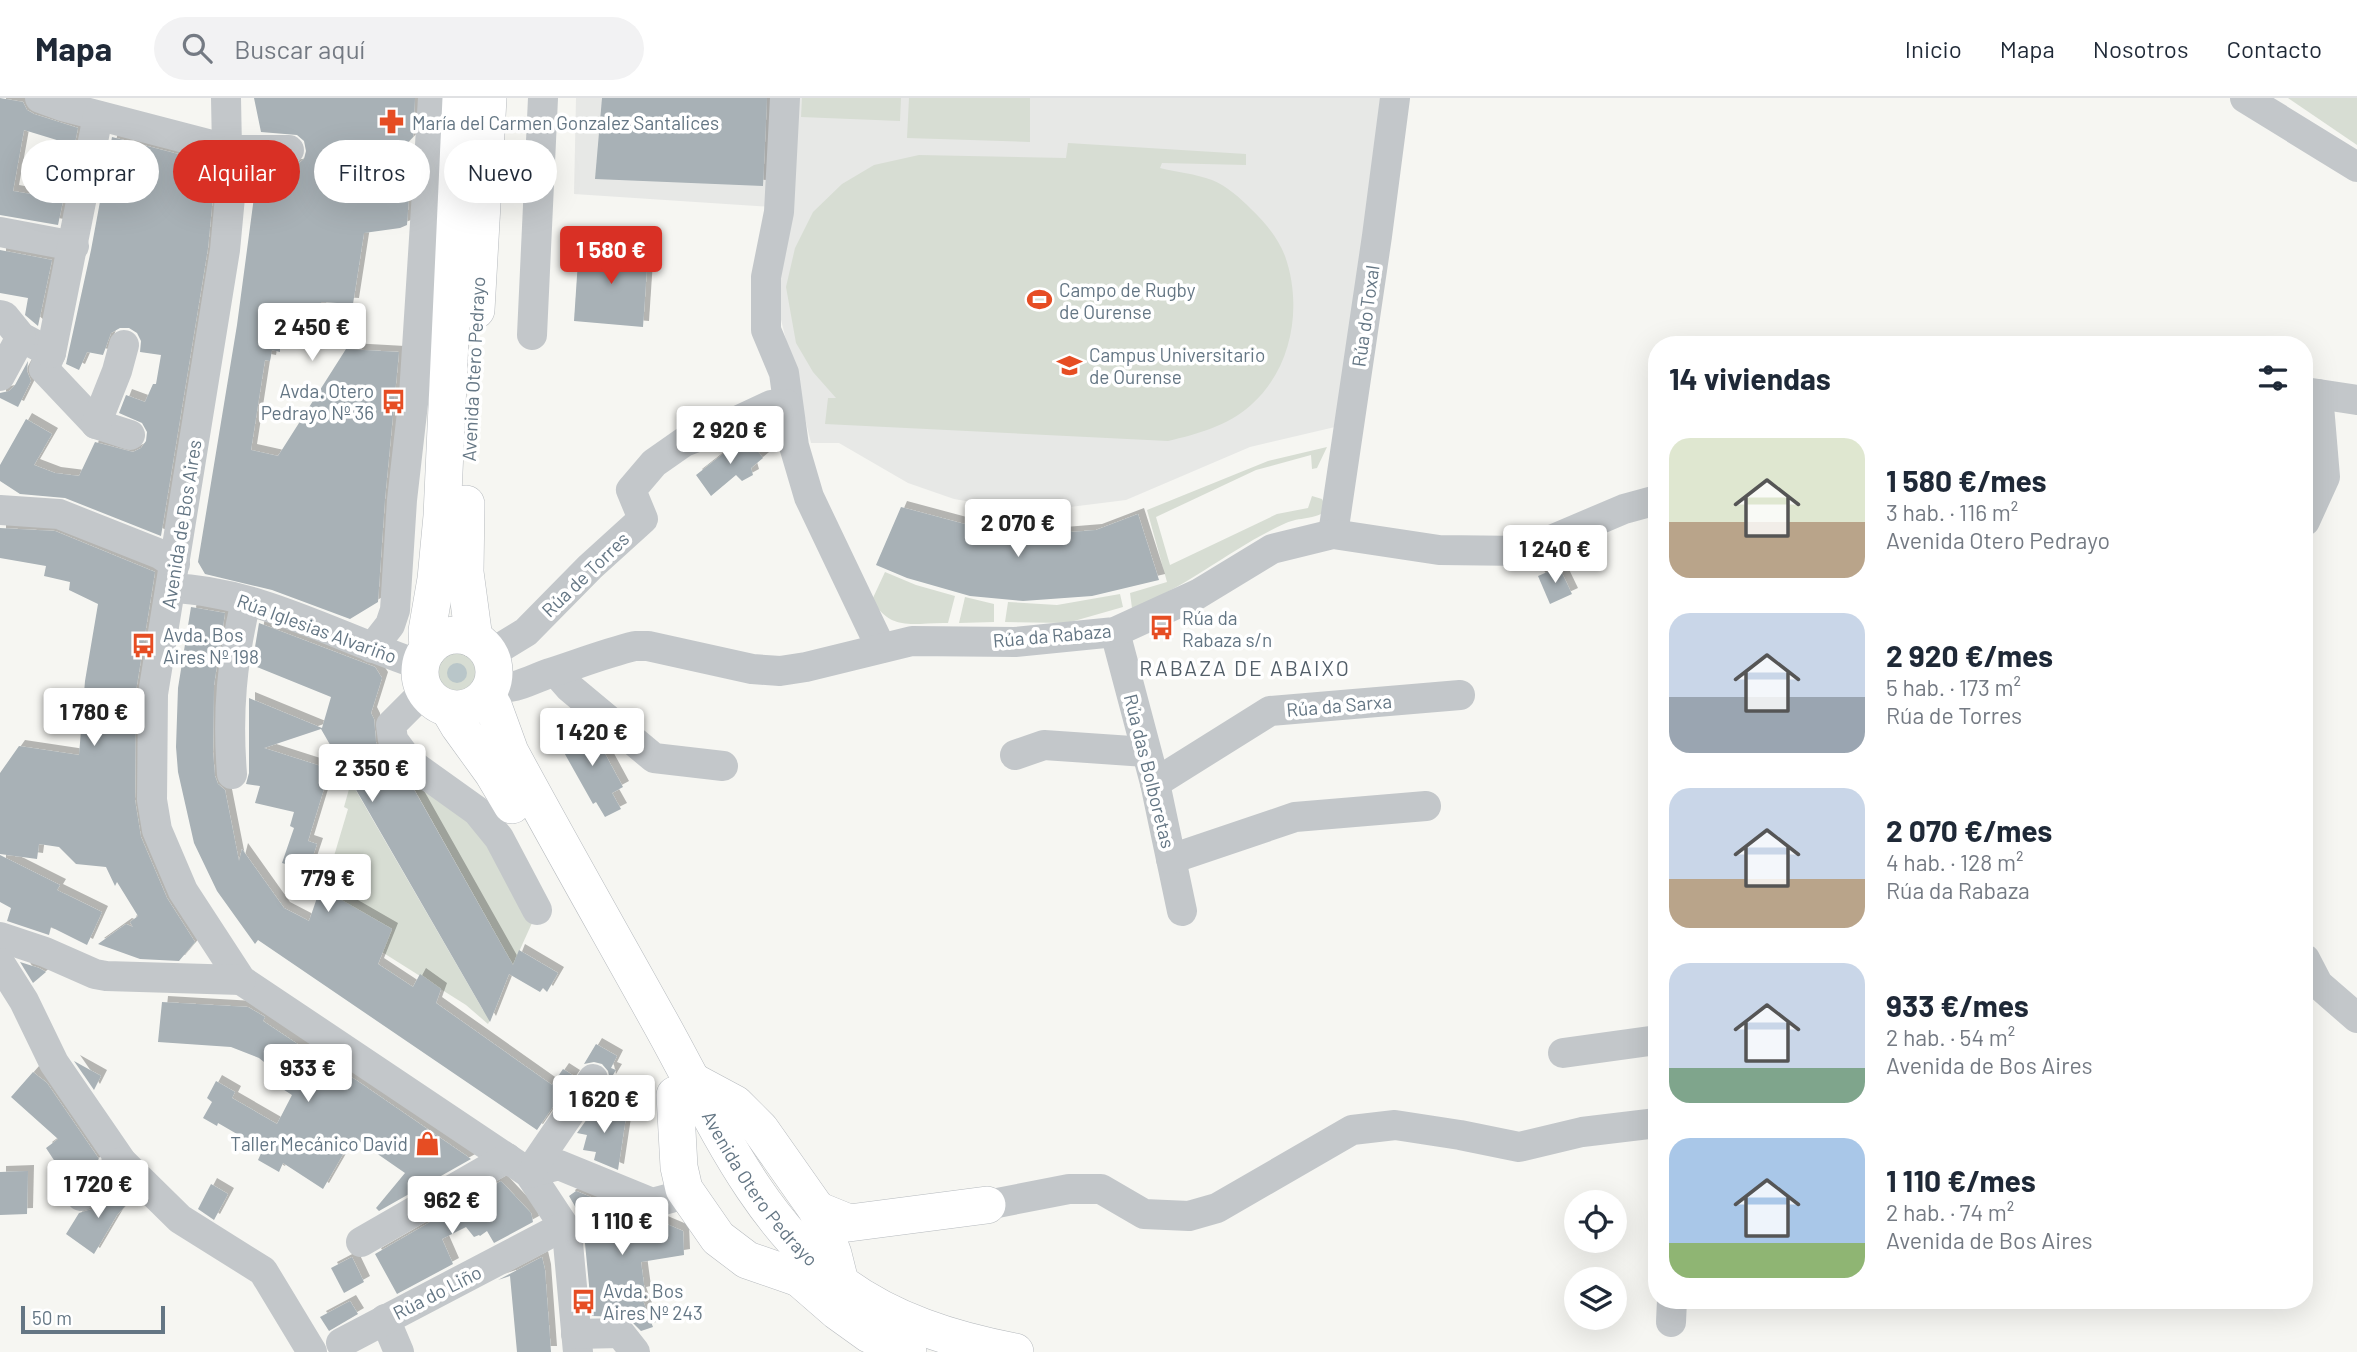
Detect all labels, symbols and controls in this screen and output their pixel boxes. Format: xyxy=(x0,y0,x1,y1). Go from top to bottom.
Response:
search box xyxy=(154,17,644,80)
text: Mapa xyxy=(35,28,112,68)
icon: search xyxy=(178,29,216,67)
text: Buscar aquí xyxy=(234,33,365,64)
text: Inicio xyxy=(1905,34,1962,63)
text: Mapa xyxy=(2000,34,2055,63)
text: Nosotros xyxy=(2093,34,2189,63)
text: Contacto xyxy=(2227,34,2322,63)
pharmacy icon: María del Carmen Gonzalez Santalices xyxy=(378,108,406,136)
place label: María del Carmen Gonzalez Santalices xyxy=(412,111,719,134)
chip: Comprar xyxy=(21,140,159,203)
chip: Alquilar xyxy=(173,140,300,203)
chip: Filtros xyxy=(314,140,430,203)
chip: Nuevo xyxy=(444,140,557,203)
pin: 1 580 € xyxy=(546,226,676,286)
text: 1 580 € xyxy=(576,235,646,263)
street label: Rúa do Toxal xyxy=(1346,264,1384,368)
street label: Avenida Otero Pedrayo xyxy=(457,276,489,462)
place label: Campo de Rugby de Ourense xyxy=(1059,278,1196,323)
sports icon: Campo de Rugby de Ourense xyxy=(1025,286,1053,314)
pin: 2 450 € xyxy=(247,303,377,363)
text: 2 450 € xyxy=(274,312,350,340)
place label: Campus Universitario de Ourense xyxy=(1089,343,1265,388)
school or university icon: Campus Universitario de Ourense xyxy=(1055,351,1083,379)
icon: filters xyxy=(2254,359,2292,397)
text: 14 viviendas xyxy=(1669,360,1831,396)
place label: Avda. Otero Pedrayo Nº 36 xyxy=(261,379,374,424)
bus stop icon: Avda. Otero Pedrayo Nº 36 xyxy=(380,387,408,415)
pin: 2 920 € xyxy=(665,406,795,466)
text: 2 920 € xyxy=(693,415,767,443)
street label: Avenida de Bos Aires xyxy=(156,438,206,610)
text: 1 580 €/mes xyxy=(1886,462,2047,498)
icon: home xyxy=(1725,466,1809,550)
text: 3 hab. · 116 m² xyxy=(1886,498,2018,526)
pin: 2 070 € xyxy=(953,500,1083,559)
text: 2 070 € xyxy=(981,508,1055,536)
pin: 1 240 € xyxy=(1490,526,1620,585)
text: Avenida Otero Pedrayo xyxy=(1886,526,2110,554)
street label: Rúa de Torres xyxy=(537,527,633,621)
text: 1 240 € xyxy=(1519,534,1591,562)
street label: Rúa Iglesias Alvariño xyxy=(234,588,400,668)
place label: Rúa da Rabaza s/n xyxy=(1182,606,1272,651)
bus stop icon: Rúa da Rabaza s/n xyxy=(1148,614,1176,642)
street label: Rúa da Rabaza xyxy=(992,618,1112,652)
place label: Avda. Bos Aires Nº 198 xyxy=(163,623,259,668)
bus stop icon: Avda. Bos Aires Nº 198 xyxy=(129,631,157,659)
text: 2 920 €/mes xyxy=(1886,637,2053,673)
icon: home xyxy=(1725,641,1809,725)
district label: RABAZA DE ABAIXO xyxy=(1139,655,1351,680)
text: 5 hab. · 173 m² xyxy=(1886,673,2021,701)
pin: 1 780 € xyxy=(29,688,159,748)
street label: Rúa da Sarxa xyxy=(1285,689,1393,721)
street label: Rúa das Bolboretas xyxy=(1120,691,1180,851)
text: 1 780 € xyxy=(60,697,128,725)
text: Rúa de Torres xyxy=(1886,701,2022,729)
pin: 1 420 € xyxy=(527,708,657,768)
text: 1 420 € xyxy=(556,717,628,745)
pin: 2 350 € xyxy=(307,744,437,804)
text: 2 350 € xyxy=(335,753,409,781)
text: 2 070 €/mes xyxy=(1886,812,2052,848)
icon: home xyxy=(1725,816,1809,900)
text: 4 hab. · 128 m² xyxy=(1886,848,2023,876)
pin: 779 € xyxy=(279,854,377,914)
text: 779 € xyxy=(301,863,355,891)
text: Rúa da Rabaza xyxy=(1886,876,2030,904)
text: 933 €/mes xyxy=(1886,987,2029,1023)
icon: home xyxy=(1725,991,1809,1075)
text: 2 hab. · 54 m² xyxy=(1886,1023,2015,1051)
pin: 933 € xyxy=(259,1044,357,1104)
text: Avenida de Bos Aires xyxy=(1886,1051,2093,1079)
text: 933 € xyxy=(280,1053,336,1081)
pin: 1 620 € xyxy=(539,1076,669,1135)
text: 1 620 € xyxy=(569,1084,639,1112)
street label: Avenida Otero Pedrayo xyxy=(698,1106,823,1270)
shop icon: Taller Mecánico David xyxy=(414,1129,442,1157)
place label: Taller Mecánico David xyxy=(230,1132,408,1155)
pin: 1 720 € xyxy=(33,1160,163,1220)
text: 1 110 €/mes xyxy=(1886,1162,2036,1198)
icon: home xyxy=(1725,1166,1809,1250)
text: 1 720 € xyxy=(63,1169,133,1197)
pin: 962 € xyxy=(403,1176,501,1236)
text: 962 € xyxy=(424,1185,480,1213)
map controls xyxy=(1564,1190,1627,1330)
button: locate xyxy=(1564,1190,1627,1253)
pin: 1 110 € xyxy=(557,1198,687,1257)
text: 2 hab. · 74 m² xyxy=(1886,1198,2014,1226)
text: 1 110 € xyxy=(591,1206,653,1234)
text: Avenida de Bos Aires xyxy=(1886,1226,2093,1254)
street label: Rúa do Liño xyxy=(389,1260,485,1324)
button: layers xyxy=(1564,1267,1627,1330)
place label: Avda. Bos Aires Nº 243 xyxy=(603,1279,703,1324)
bus stop icon: Avda. Bos Aires Nº 243 xyxy=(569,1287,597,1315)
scale bar xyxy=(21,1303,164,1335)
text: 50 m xyxy=(32,1306,72,1329)

